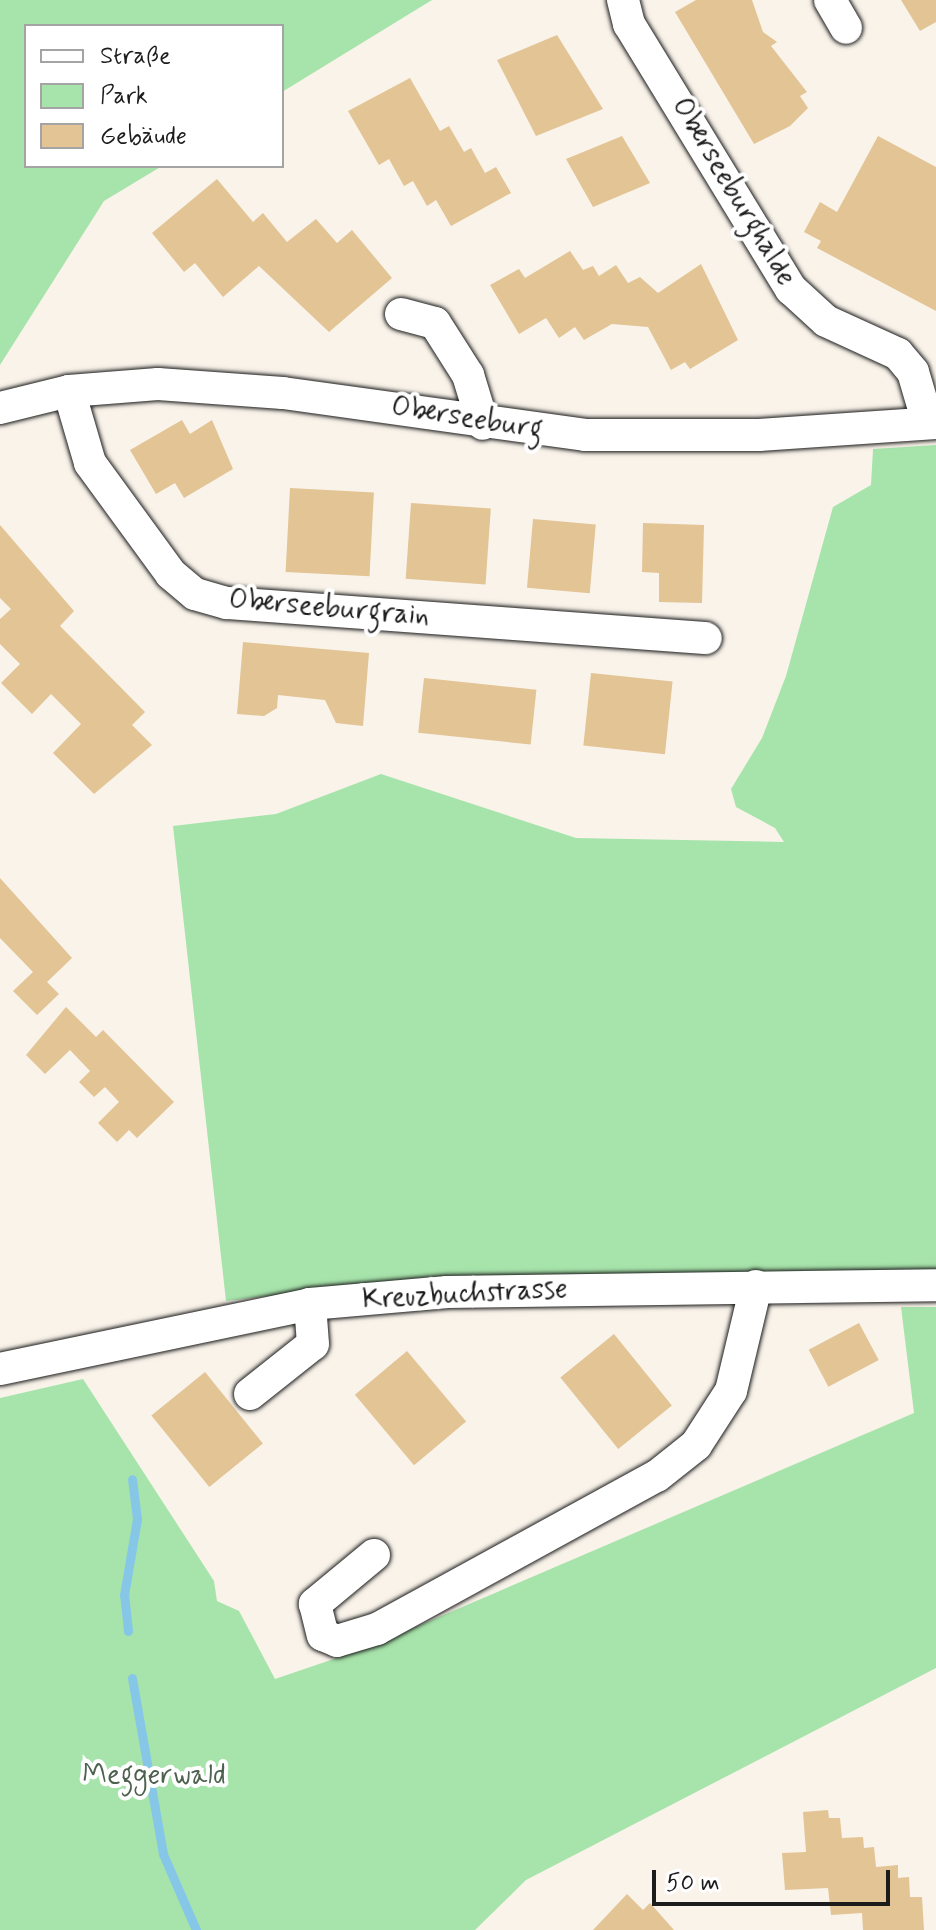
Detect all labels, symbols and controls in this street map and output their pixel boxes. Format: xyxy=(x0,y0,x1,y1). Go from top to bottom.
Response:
legend xyxy=(24,24,284,168)
text: Straße xyxy=(100,41,171,72)
text: Park xyxy=(100,81,148,112)
street label: Oberseeburghalde xyxy=(664,92,802,292)
text: Gebäude xyxy=(100,121,187,152)
street label: Oberseeburg xyxy=(389,390,545,448)
street label: Oberseeburgrain xyxy=(227,584,431,634)
street label: Kreuzbuchstrasse xyxy=(361,1273,569,1317)
park label: Meggerwald xyxy=(82,1759,226,1793)
scale bar xyxy=(656,1854,894,1904)
text: 50 m xyxy=(666,1868,720,1899)

